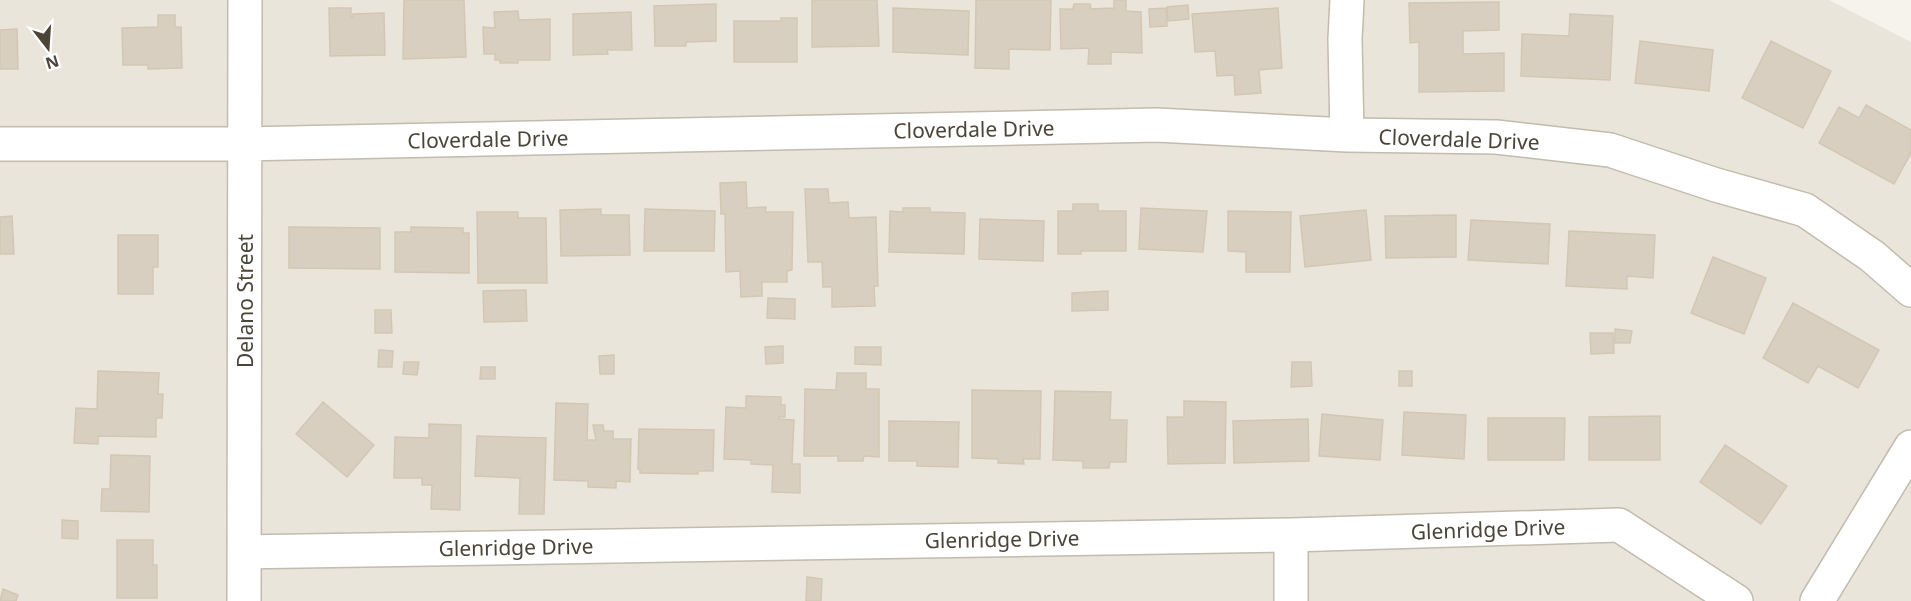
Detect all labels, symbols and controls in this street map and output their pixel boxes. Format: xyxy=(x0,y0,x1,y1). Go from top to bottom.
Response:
north arrow xyxy=(18,18,78,78)
text: N xyxy=(43,50,62,75)
street label: Cloverdale Drive xyxy=(893,114,1055,144)
street label: Cloverdale Drive xyxy=(1378,122,1540,156)
street label: Cloverdale Drive xyxy=(407,124,569,154)
street label: Delano Street xyxy=(231,234,259,368)
street label: Glenridge Drive xyxy=(1410,512,1566,546)
street label: Glenridge Drive xyxy=(924,524,1080,554)
street label: Glenridge Drive xyxy=(438,532,594,562)

